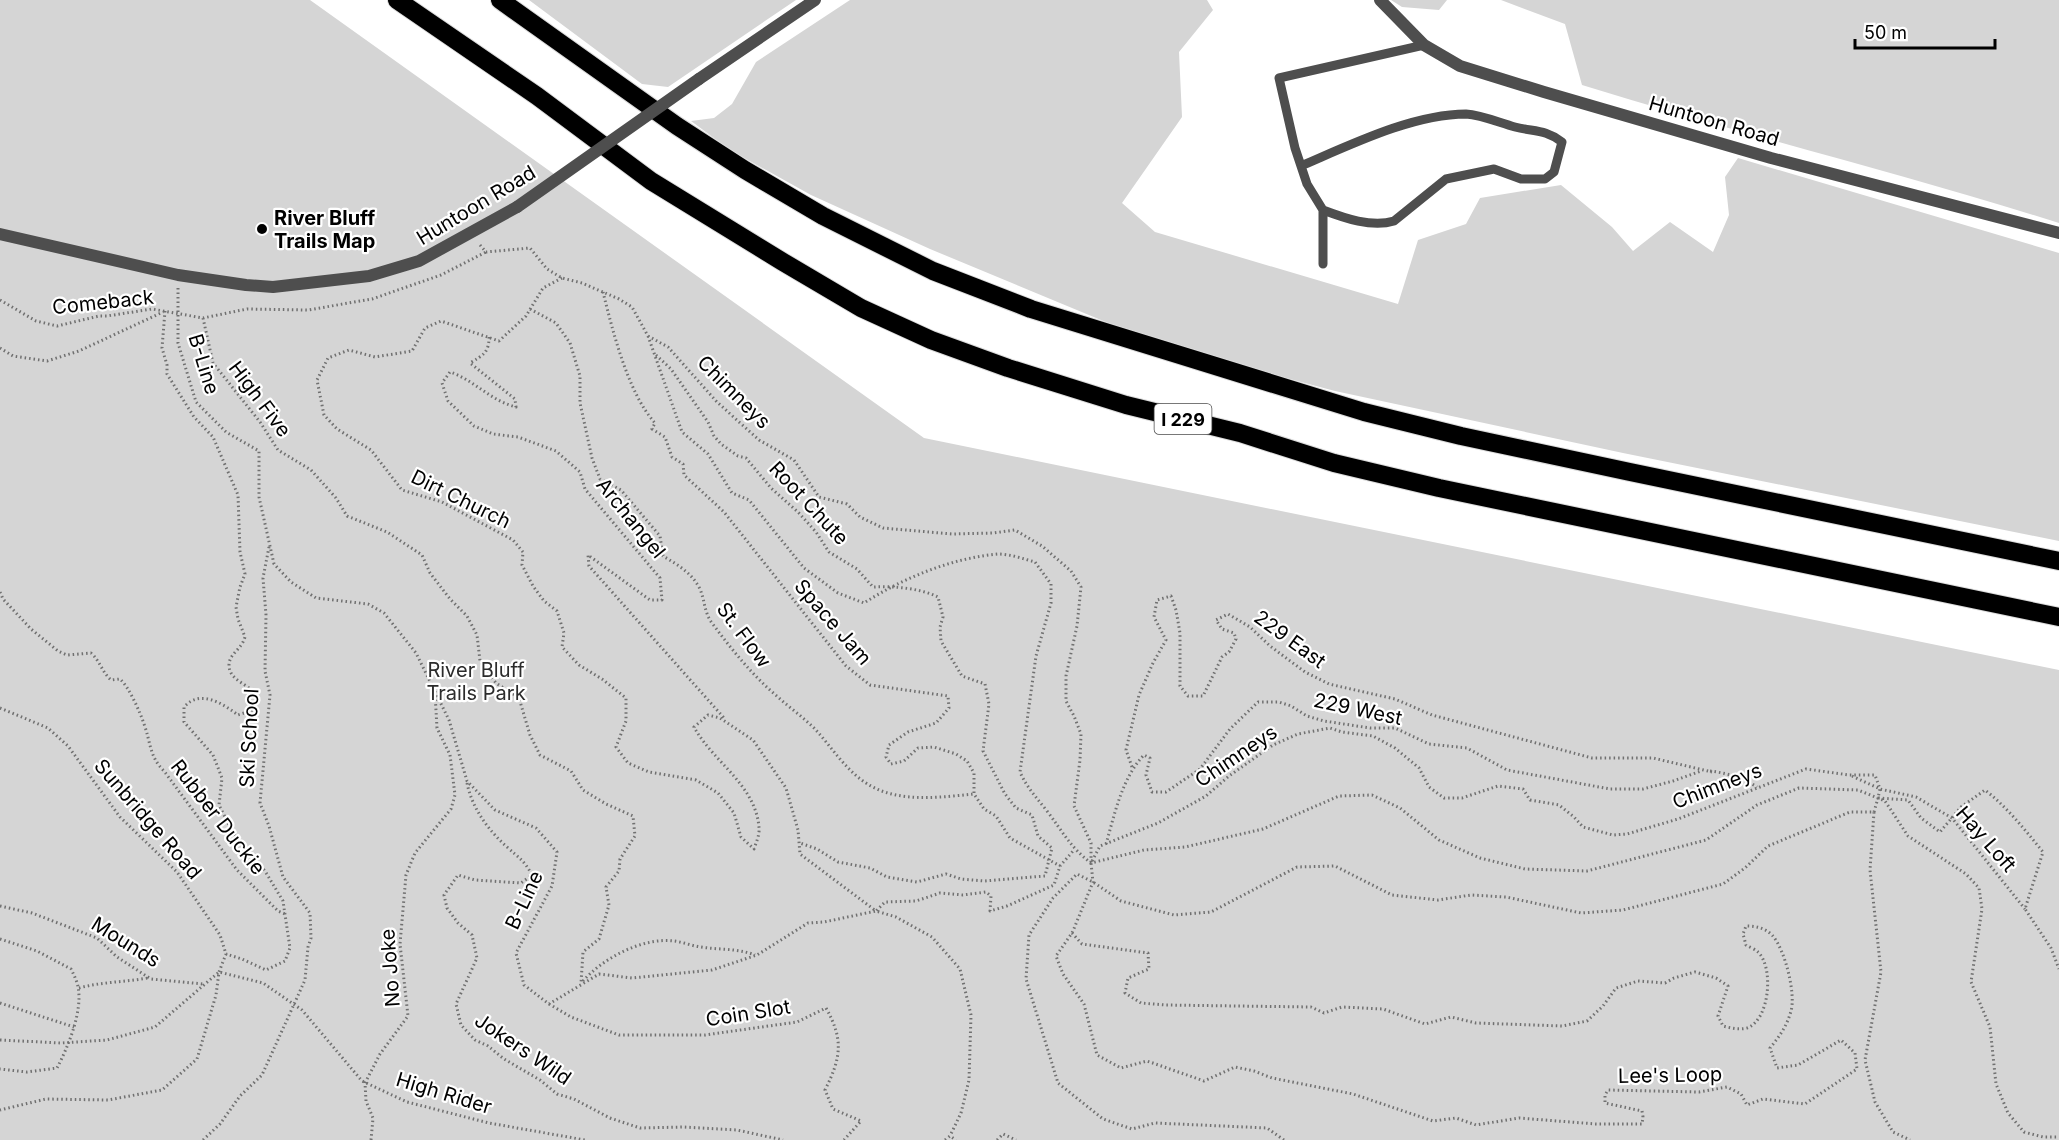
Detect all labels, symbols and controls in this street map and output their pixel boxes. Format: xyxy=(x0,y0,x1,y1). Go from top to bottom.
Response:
scale bar xyxy=(1855,12,1994,50)
text: 50 m xyxy=(1864,22,1907,43)
street label: Huntoon Road xyxy=(1646,91,1782,151)
street label: Huntoon Road xyxy=(412,160,540,250)
place label: River Bluff Trails Map xyxy=(274,206,375,253)
marker: River Bluff Trails Map xyxy=(255,222,269,236)
street label: Comeback xyxy=(51,285,155,319)
street label: B-Line xyxy=(183,331,225,397)
street label: Chimneys xyxy=(692,350,776,434)
street label: High Five xyxy=(224,356,296,442)
road number: I 229 xyxy=(1154,404,1212,434)
street label: Root Chute xyxy=(764,456,854,550)
street label: Dirt Church xyxy=(407,465,515,533)
street label: Archangel xyxy=(591,473,671,563)
street label: Space Jam xyxy=(789,574,877,670)
street label: St. Flow xyxy=(712,598,776,672)
street label: 229 East xyxy=(1249,605,1331,673)
park label: River Bluff Trails Park xyxy=(426,658,526,705)
street label: Ski School xyxy=(234,688,264,788)
street label: 229 West xyxy=(1312,688,1405,730)
street label: Chimneys xyxy=(1190,720,1282,792)
street label: Sunbridge Road xyxy=(89,754,207,884)
street label: Rubber Duckie xyxy=(166,755,270,879)
street label: Chimneys xyxy=(1669,758,1765,814)
street label: Hay Loft xyxy=(1951,801,2021,877)
street label: B-Line xyxy=(500,867,548,933)
street label: Mounds xyxy=(87,912,165,972)
street label: No Joke xyxy=(375,928,405,1008)
street label: Coin Slot xyxy=(704,994,792,1032)
street label: Jokers Wild xyxy=(470,1008,576,1090)
street label: Lee's Loop xyxy=(1618,1062,1722,1088)
street label: High Rider xyxy=(393,1067,495,1119)

